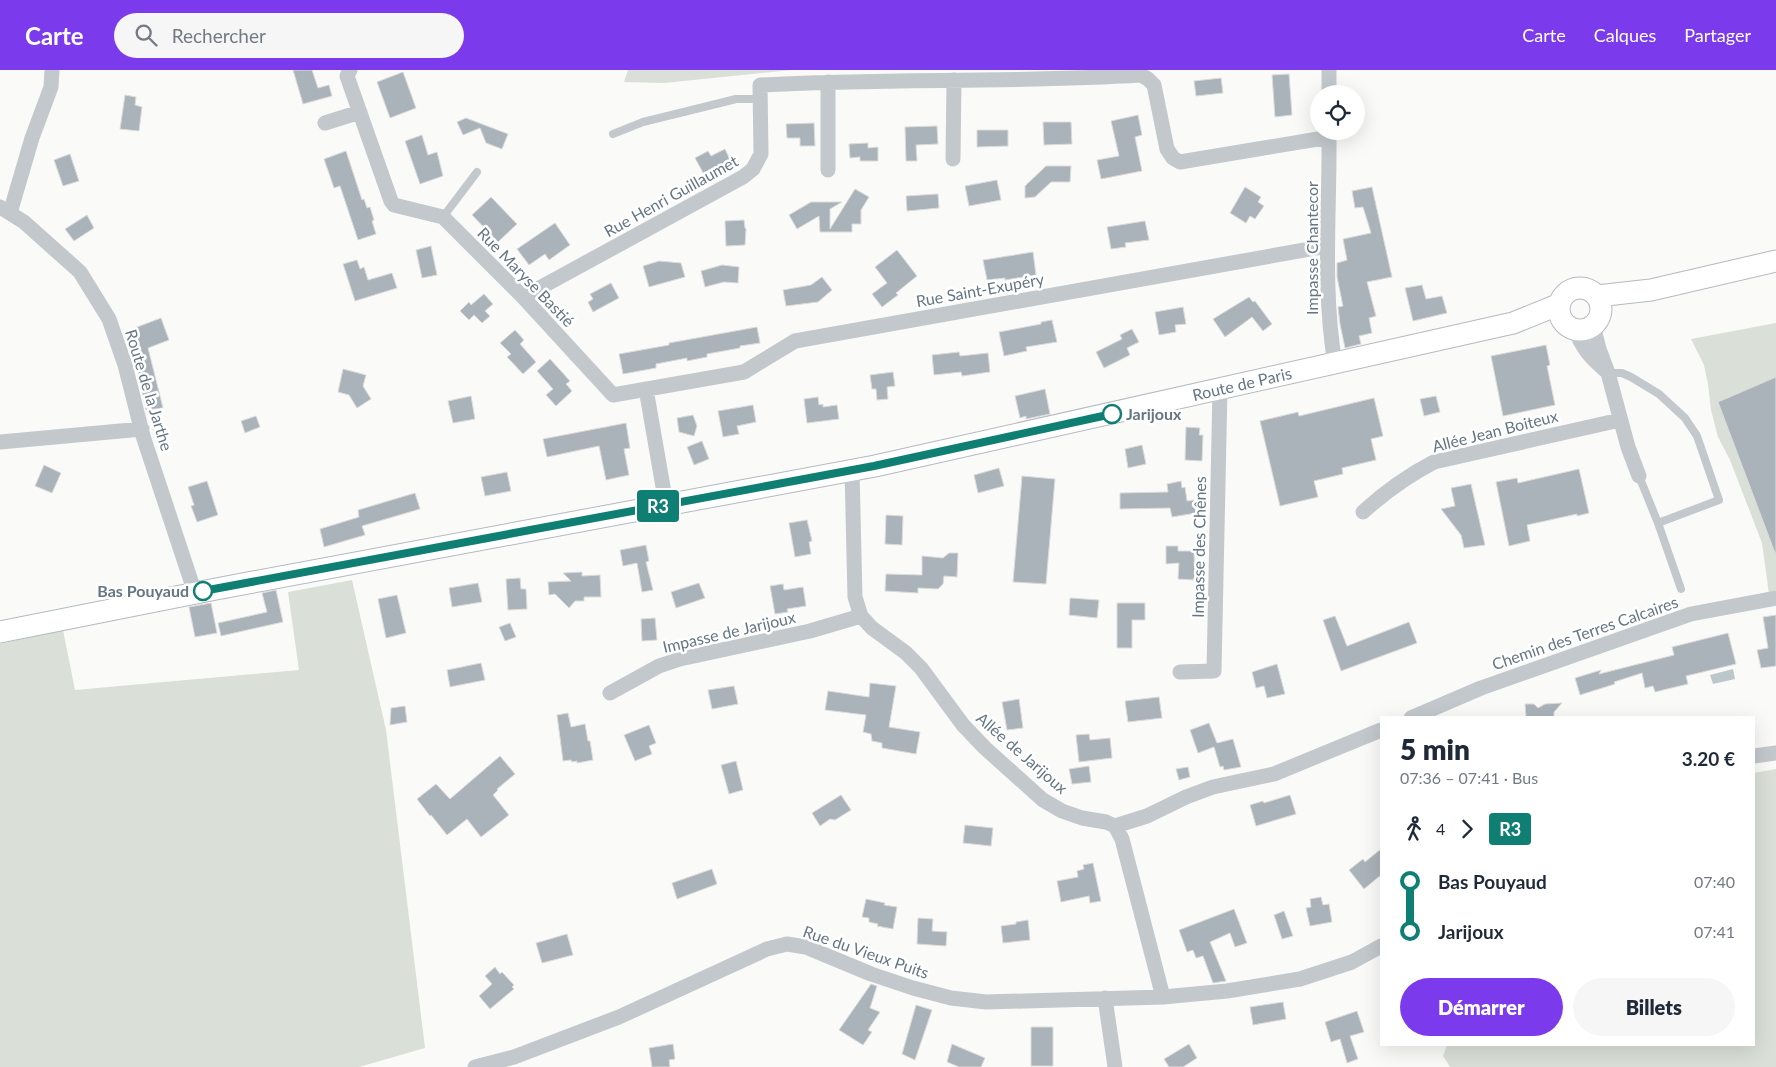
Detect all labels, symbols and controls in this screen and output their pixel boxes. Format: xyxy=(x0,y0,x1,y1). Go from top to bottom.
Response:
search box xyxy=(114,13,464,58)
text: Carte xyxy=(25,21,84,50)
icon: search xyxy=(132,21,160,49)
text: Rechercher xyxy=(172,24,266,47)
text: Carte xyxy=(1522,24,1566,46)
text: Calques xyxy=(1594,24,1656,46)
text: Partager xyxy=(1684,24,1751,46)
map controls xyxy=(1310,85,1365,140)
button: locate xyxy=(1310,85,1365,140)
street label: Rue Henri Guillaumet xyxy=(600,151,741,240)
street label: Impasse Chantecor xyxy=(1302,181,1321,315)
street label: Rue Maryse Bastié xyxy=(474,223,579,330)
street label: Rue Saint-Exupéry xyxy=(914,269,1046,310)
street label: Route de la Jarthe xyxy=(122,327,177,453)
street label: Route de Paris xyxy=(1190,363,1293,404)
marker: Jarijoux xyxy=(1102,404,1122,424)
place label: Jarijoux xyxy=(1126,404,1182,423)
street label: Allée Jean Boiteux xyxy=(1430,406,1560,455)
street label: Impasse des Chênes xyxy=(1188,476,1209,618)
line badge: R3 xyxy=(636,490,680,522)
text: R3 xyxy=(647,495,669,517)
place label: Bas Pouyaud xyxy=(97,581,189,600)
marker: Bas Pouyaud xyxy=(193,581,213,601)
street label: Chemin des Terres Calcaires xyxy=(1489,592,1680,673)
street label: Impasse de Jarijoux xyxy=(661,607,797,656)
street label: Allée de Jarijoux xyxy=(973,708,1072,797)
text: 5 min xyxy=(1400,732,1470,766)
text: 3.20 € xyxy=(1682,747,1735,770)
text: 07:36 – 07:41 · Bus xyxy=(1400,768,1538,787)
icon: walk xyxy=(1400,815,1428,843)
icon: forward xyxy=(1453,815,1481,843)
text: R3 xyxy=(1499,818,1521,840)
text: 4 xyxy=(1436,819,1445,838)
text: Bas Pouyaud xyxy=(1438,870,1547,893)
text: 07:40 xyxy=(1694,872,1735,891)
text: Jarijoux xyxy=(1438,920,1504,943)
street label: Rue du Vieux Puits xyxy=(801,921,932,982)
text: 07:41 xyxy=(1694,922,1735,941)
button: Démarrer xyxy=(1400,978,1563,1036)
button: Billets xyxy=(1573,978,1735,1036)

